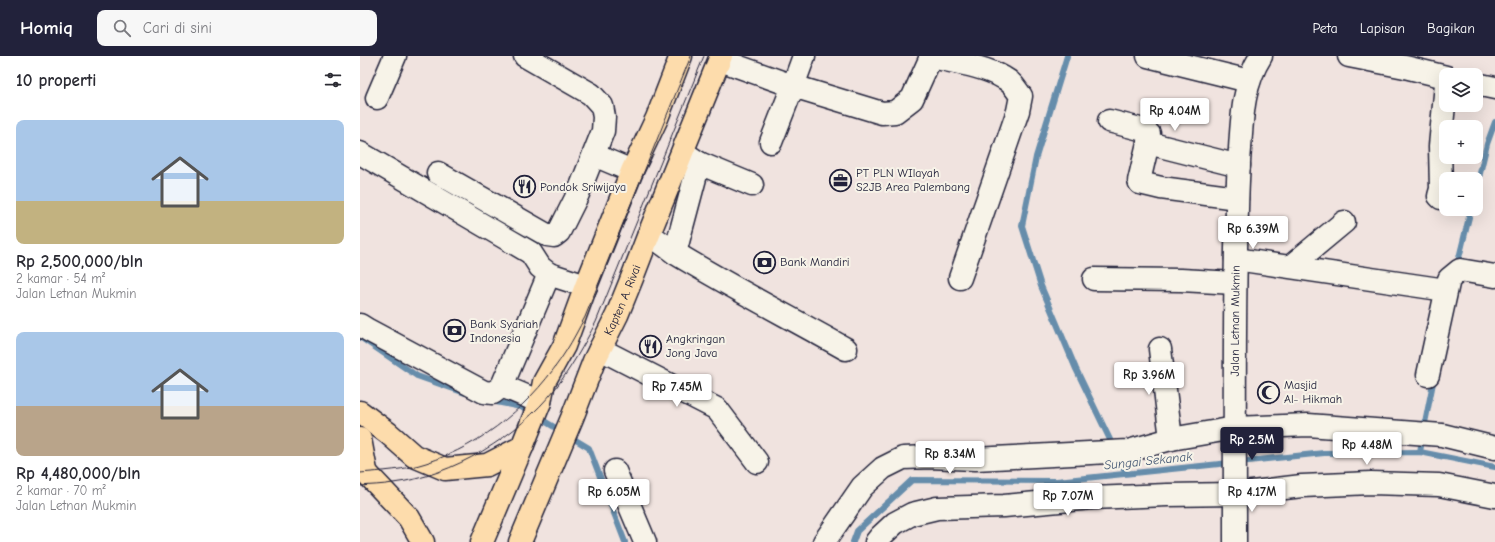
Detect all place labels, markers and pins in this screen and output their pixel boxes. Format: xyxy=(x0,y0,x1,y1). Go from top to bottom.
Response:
pin: Rp 4.04M xyxy=(1134,98,1216,132)
place label: PT PLN WIlayah S2JB Area Palembang xyxy=(856,166,970,194)
office icon: PT PLN WIlayah S2JB Area Palembang xyxy=(828,167,854,193)
restaurant icon: Pondok Sriwijaya xyxy=(512,174,538,200)
place label: Pondok Sriwijaya xyxy=(540,180,626,194)
pin: Rp 6.39M xyxy=(1212,216,1294,250)
bank icon: Bank Mandiri xyxy=(752,249,778,275)
place label: Bank Mandiri xyxy=(780,255,850,269)
place label: Bank Syariah Indonesia xyxy=(470,317,538,345)
bank icon: Bank Syariah Indonesia xyxy=(442,318,468,344)
place label: Angkringan Jong Java xyxy=(666,332,725,360)
restaurant icon: Angkringan Jong Java xyxy=(637,333,663,359)
pin: Rp 3.96M xyxy=(1108,362,1190,396)
pin: Rp 7.45M xyxy=(636,374,718,408)
place label: Masjid Al- Hikmah xyxy=(1284,378,1342,406)
mosque icon: Masjid Al- Hikmah xyxy=(1255,379,1281,405)
pin: Rp 2.5M xyxy=(1215,427,1289,461)
pin: Rp 4.48M xyxy=(1326,432,1408,466)
pin: Rp 8.34M xyxy=(909,441,991,475)
pin: Rp 6.05M xyxy=(573,479,655,513)
pin: Rp 4.17M xyxy=(1211,479,1293,513)
pin: Rp 7.07M xyxy=(1027,483,1109,517)

